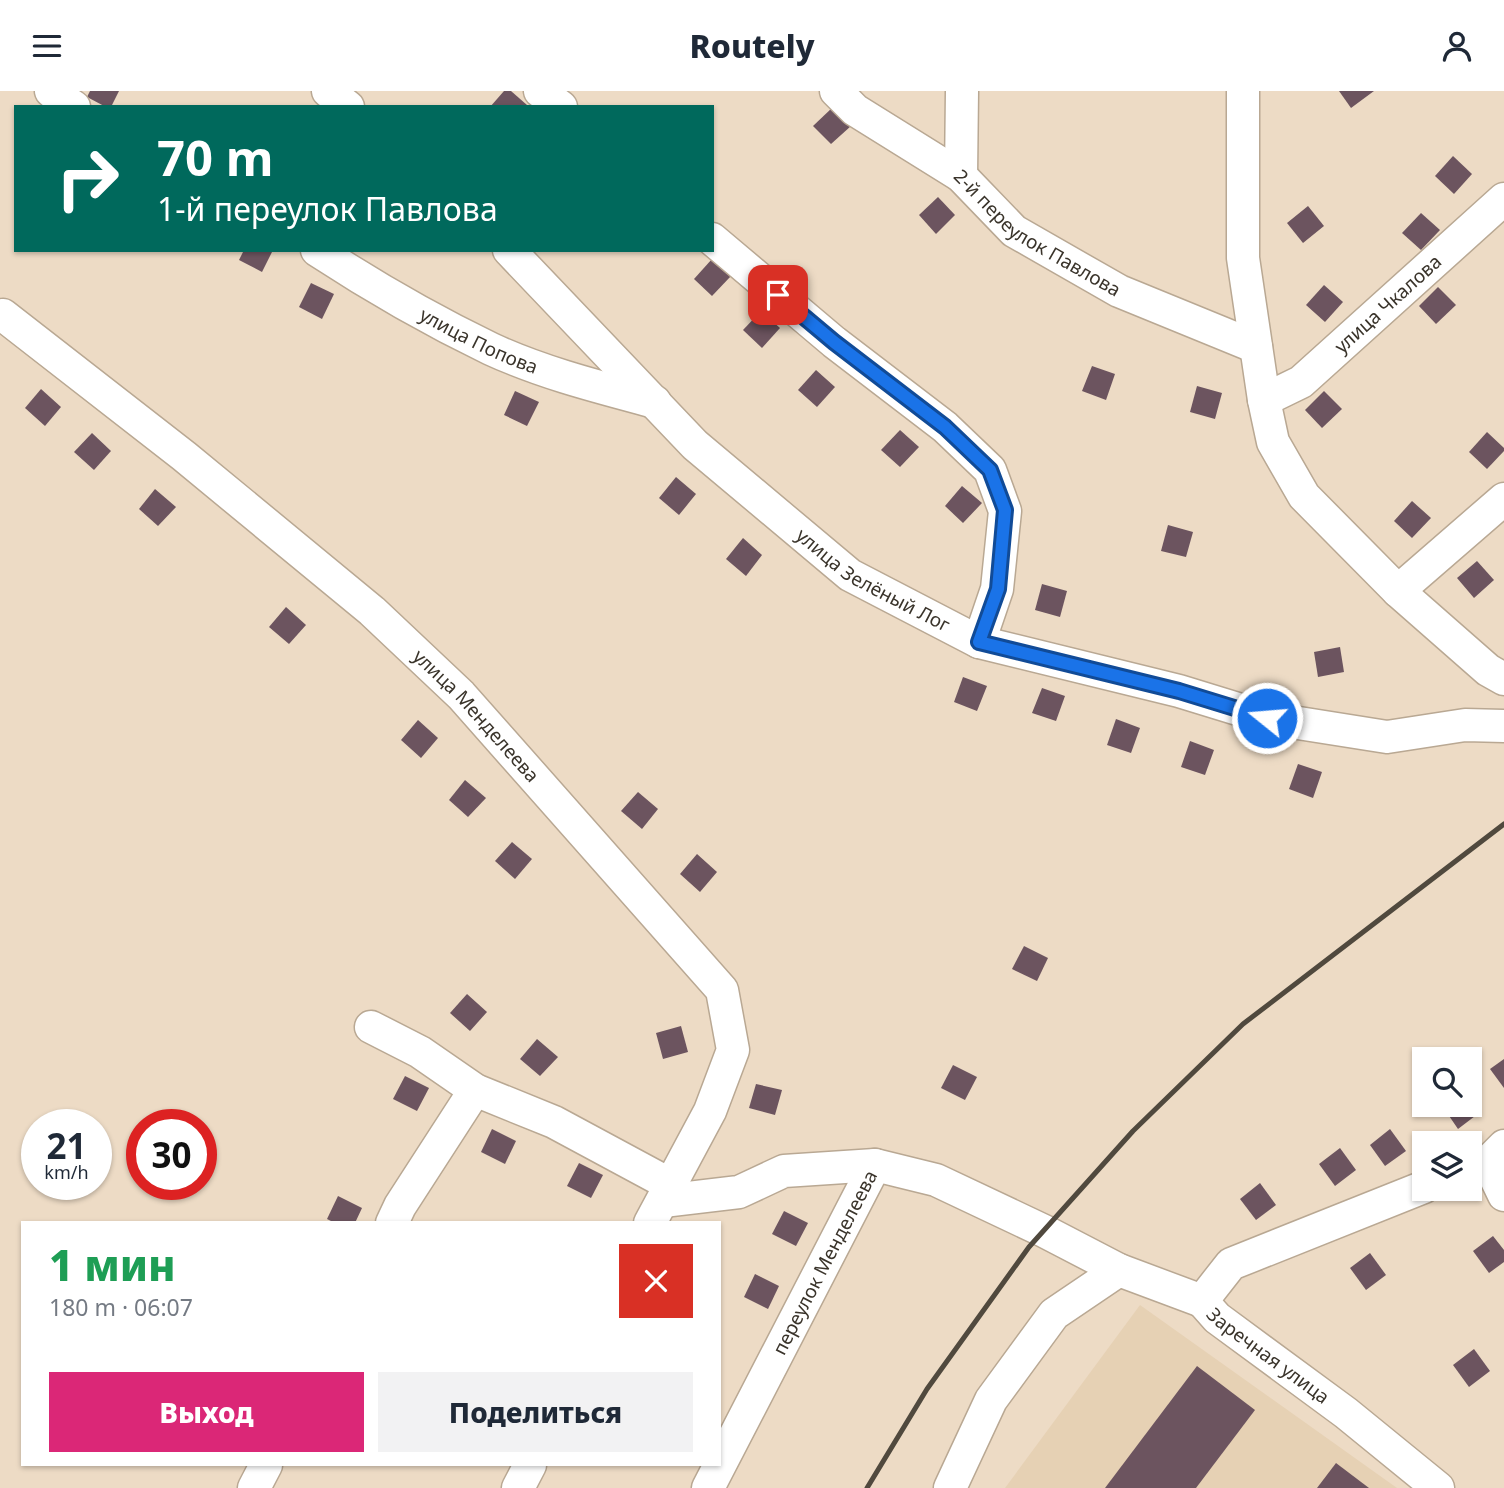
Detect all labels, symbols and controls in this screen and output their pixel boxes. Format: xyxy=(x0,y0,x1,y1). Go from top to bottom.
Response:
text: Routely xyxy=(690,24,814,67)
icon: menu xyxy=(28,27,66,65)
icon: person xyxy=(1438,27,1476,65)
text: 70 m xyxy=(157,124,274,190)
icon: right xyxy=(42,133,133,224)
street label: 2-й переулок Павлова xyxy=(948,163,1126,302)
text: 1-й переулок Павлова xyxy=(157,187,498,230)
street label: улица Чкалова xyxy=(1329,249,1447,359)
pin xyxy=(748,265,808,325)
icon: arrive xyxy=(759,276,797,314)
street label: улица Попова xyxy=(415,302,542,380)
street label: улица Зелёный Лог xyxy=(791,522,955,638)
street label: улица Менделеева xyxy=(407,643,545,788)
position arrow xyxy=(1230,681,1304,755)
map controls xyxy=(1412,1047,1482,1201)
button: search xyxy=(1412,1047,1482,1117)
speed limit sign: 30 xyxy=(126,1109,217,1200)
text: 21 xyxy=(46,1122,87,1169)
button: layers xyxy=(1412,1131,1482,1201)
text: km/h xyxy=(44,1160,89,1184)
street label: переулок Менделеева xyxy=(766,1166,883,1359)
text: 1 мин xyxy=(49,1236,176,1293)
button: close xyxy=(619,1244,693,1318)
text: 180 m · 06:07 xyxy=(49,1291,193,1323)
street label: Заречная улица xyxy=(1201,1302,1335,1410)
button: Выход xyxy=(49,1372,364,1452)
button: Поделиться xyxy=(378,1372,693,1452)

